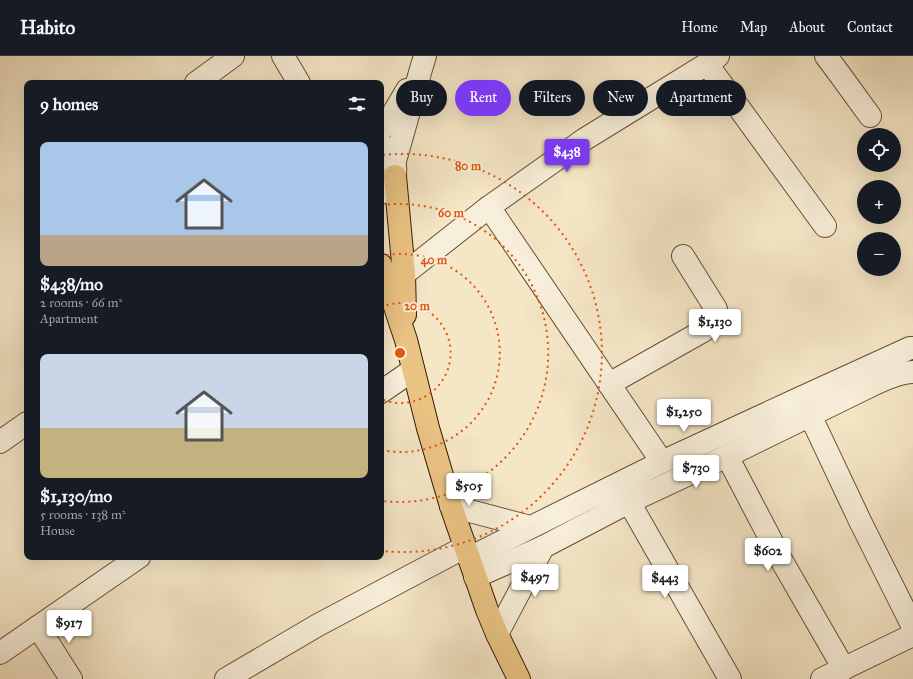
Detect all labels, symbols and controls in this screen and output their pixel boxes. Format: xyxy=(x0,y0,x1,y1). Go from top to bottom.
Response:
text: Habito xyxy=(20,16,75,39)
text: Home xyxy=(681,19,718,36)
text: Map xyxy=(740,19,767,36)
text: About xyxy=(789,19,825,36)
text: Contact xyxy=(847,19,893,36)
chip: Buy xyxy=(396,80,447,116)
chip: Rent xyxy=(455,80,511,116)
chip: Filters xyxy=(519,80,585,116)
chip: New xyxy=(593,80,648,116)
chip: Apartment xyxy=(656,80,746,116)
icon: filters xyxy=(346,93,368,115)
text: 9 homes xyxy=(40,94,98,115)
map controls xyxy=(857,128,901,276)
button: locate xyxy=(857,128,901,172)
pin: $438 xyxy=(543,139,591,173)
text: $438 xyxy=(553,144,581,160)
text: 80 m xyxy=(455,159,482,173)
icon: home xyxy=(168,168,240,240)
button: + xyxy=(857,180,901,224)
text: 60 m xyxy=(438,206,465,220)
button: − xyxy=(857,232,901,276)
text: 40 m xyxy=(421,253,448,268)
text: $438/mo xyxy=(40,274,103,295)
text: 2 rooms · 66 m² xyxy=(40,295,122,311)
text: 20 m xyxy=(404,299,431,313)
pin: $1,130 xyxy=(682,309,748,343)
text: Apartment xyxy=(40,311,98,327)
text: $1,130 xyxy=(698,314,732,330)
centre of rings xyxy=(393,346,407,360)
icon: home xyxy=(168,380,240,452)
pin: $1,250 xyxy=(651,399,717,433)
text: $1,250 xyxy=(666,404,702,420)
pin: $730 xyxy=(672,455,720,489)
text: $730 xyxy=(682,460,710,476)
pin: $505 xyxy=(445,473,493,507)
text: $505 xyxy=(455,478,483,494)
text: $1,130/mo xyxy=(40,486,112,507)
text: 5 rooms · 138 m² xyxy=(40,507,126,523)
text: House xyxy=(40,523,75,539)
pin: $602 xyxy=(744,538,792,572)
text: $602 xyxy=(754,543,782,559)
pin: $497 xyxy=(511,564,559,598)
pin: $443 xyxy=(641,565,689,599)
text: $497 xyxy=(521,569,549,585)
text: $443 xyxy=(651,570,679,586)
pin: $917 xyxy=(45,610,93,644)
text: $917 xyxy=(56,615,82,631)

